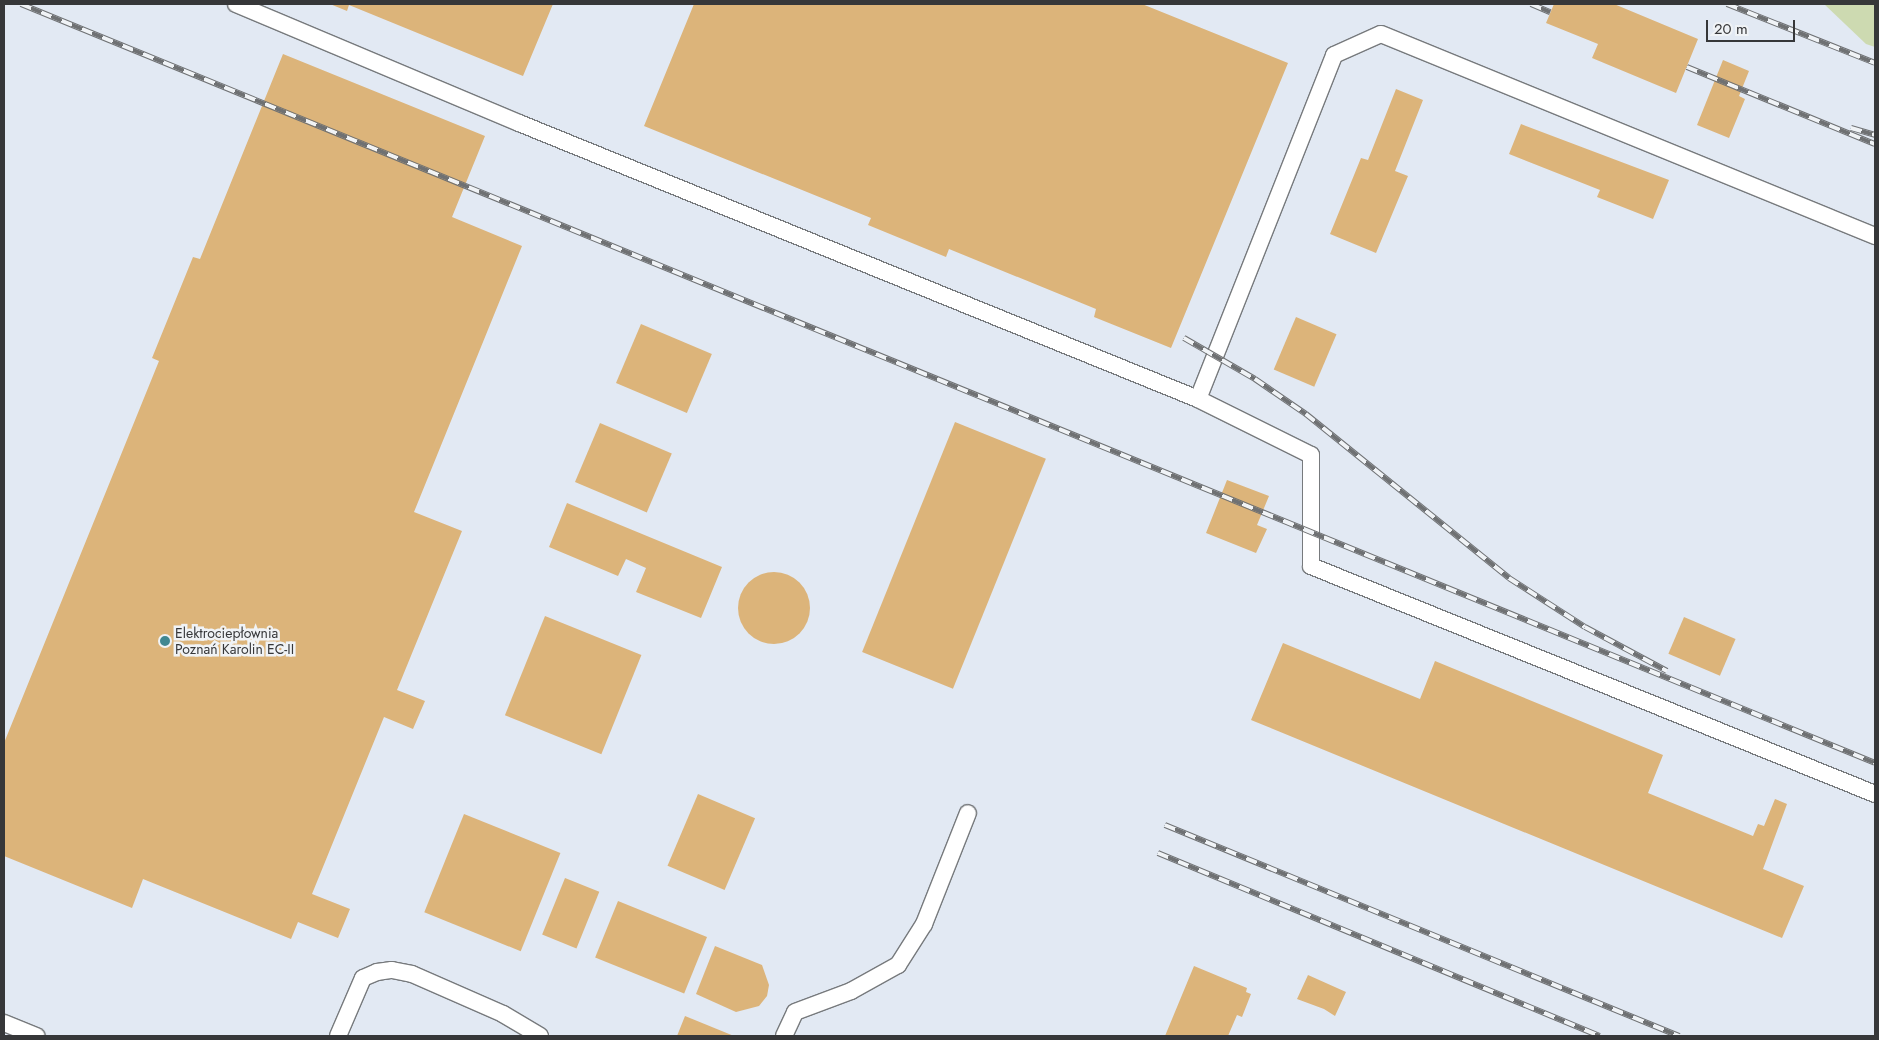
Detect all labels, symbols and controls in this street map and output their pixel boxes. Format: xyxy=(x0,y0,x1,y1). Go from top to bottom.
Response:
scale bar xyxy=(1709,10,1798,42)
text: 20 m xyxy=(1714,18,1748,40)
place label: Elektrociepłownia Poznań Karolin EC-II xyxy=(175,625,294,658)
marker: Elektrociepłownia Poznań Karolin EC-II xyxy=(159,635,171,647)

